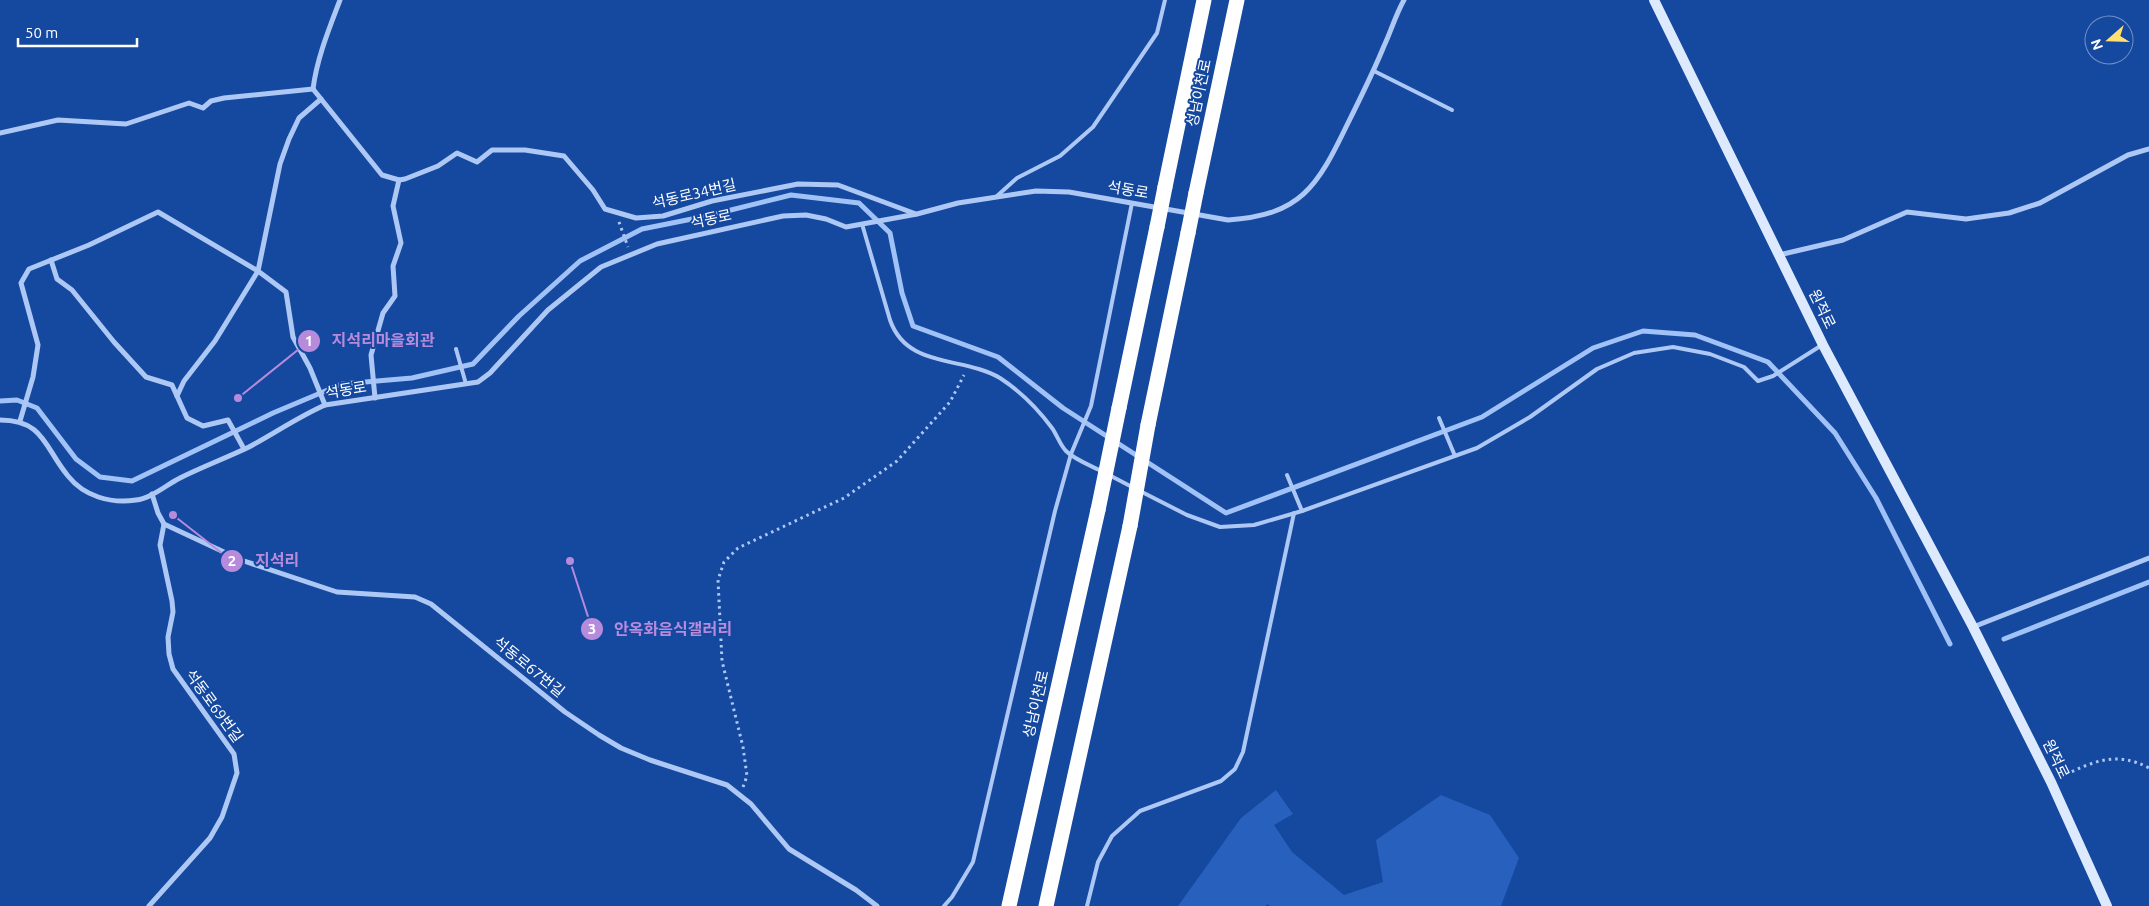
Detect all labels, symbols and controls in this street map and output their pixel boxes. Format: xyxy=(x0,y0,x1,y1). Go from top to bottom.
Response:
scale bar xyxy=(18,15,136,47)
north arrow xyxy=(2084,15,2134,65)
text: 50 m xyxy=(25,24,58,41)
text: N xyxy=(2087,37,2106,52)
street label: 성남이천로 xyxy=(1183,57,1214,128)
street label: 석동로34번길 xyxy=(650,176,738,211)
street label: 석동로 xyxy=(1106,178,1150,201)
street label: 석동로 xyxy=(689,206,733,231)
street label: 원적로 xyxy=(1806,286,1839,331)
callout: 지석리마을회관 xyxy=(296,325,444,356)
text: 지석리마을회관 xyxy=(331,331,435,349)
text: 1 xyxy=(305,332,313,349)
street label: 석동로 xyxy=(324,378,368,401)
callout: 지석리 xyxy=(220,545,309,576)
text: 지석리 xyxy=(255,551,299,569)
text: 2 xyxy=(228,552,236,569)
callout: 안옥화음식갤러리 xyxy=(580,614,742,645)
text: 3 xyxy=(588,620,596,637)
text: 안옥화음식갤러리 xyxy=(614,620,732,638)
street label: 석동로67번길 xyxy=(491,633,568,700)
street label: 석동로69번길 xyxy=(182,666,247,745)
street label: 성남이천로 xyxy=(1019,668,1052,739)
street label: 원적로 xyxy=(2040,736,2073,781)

